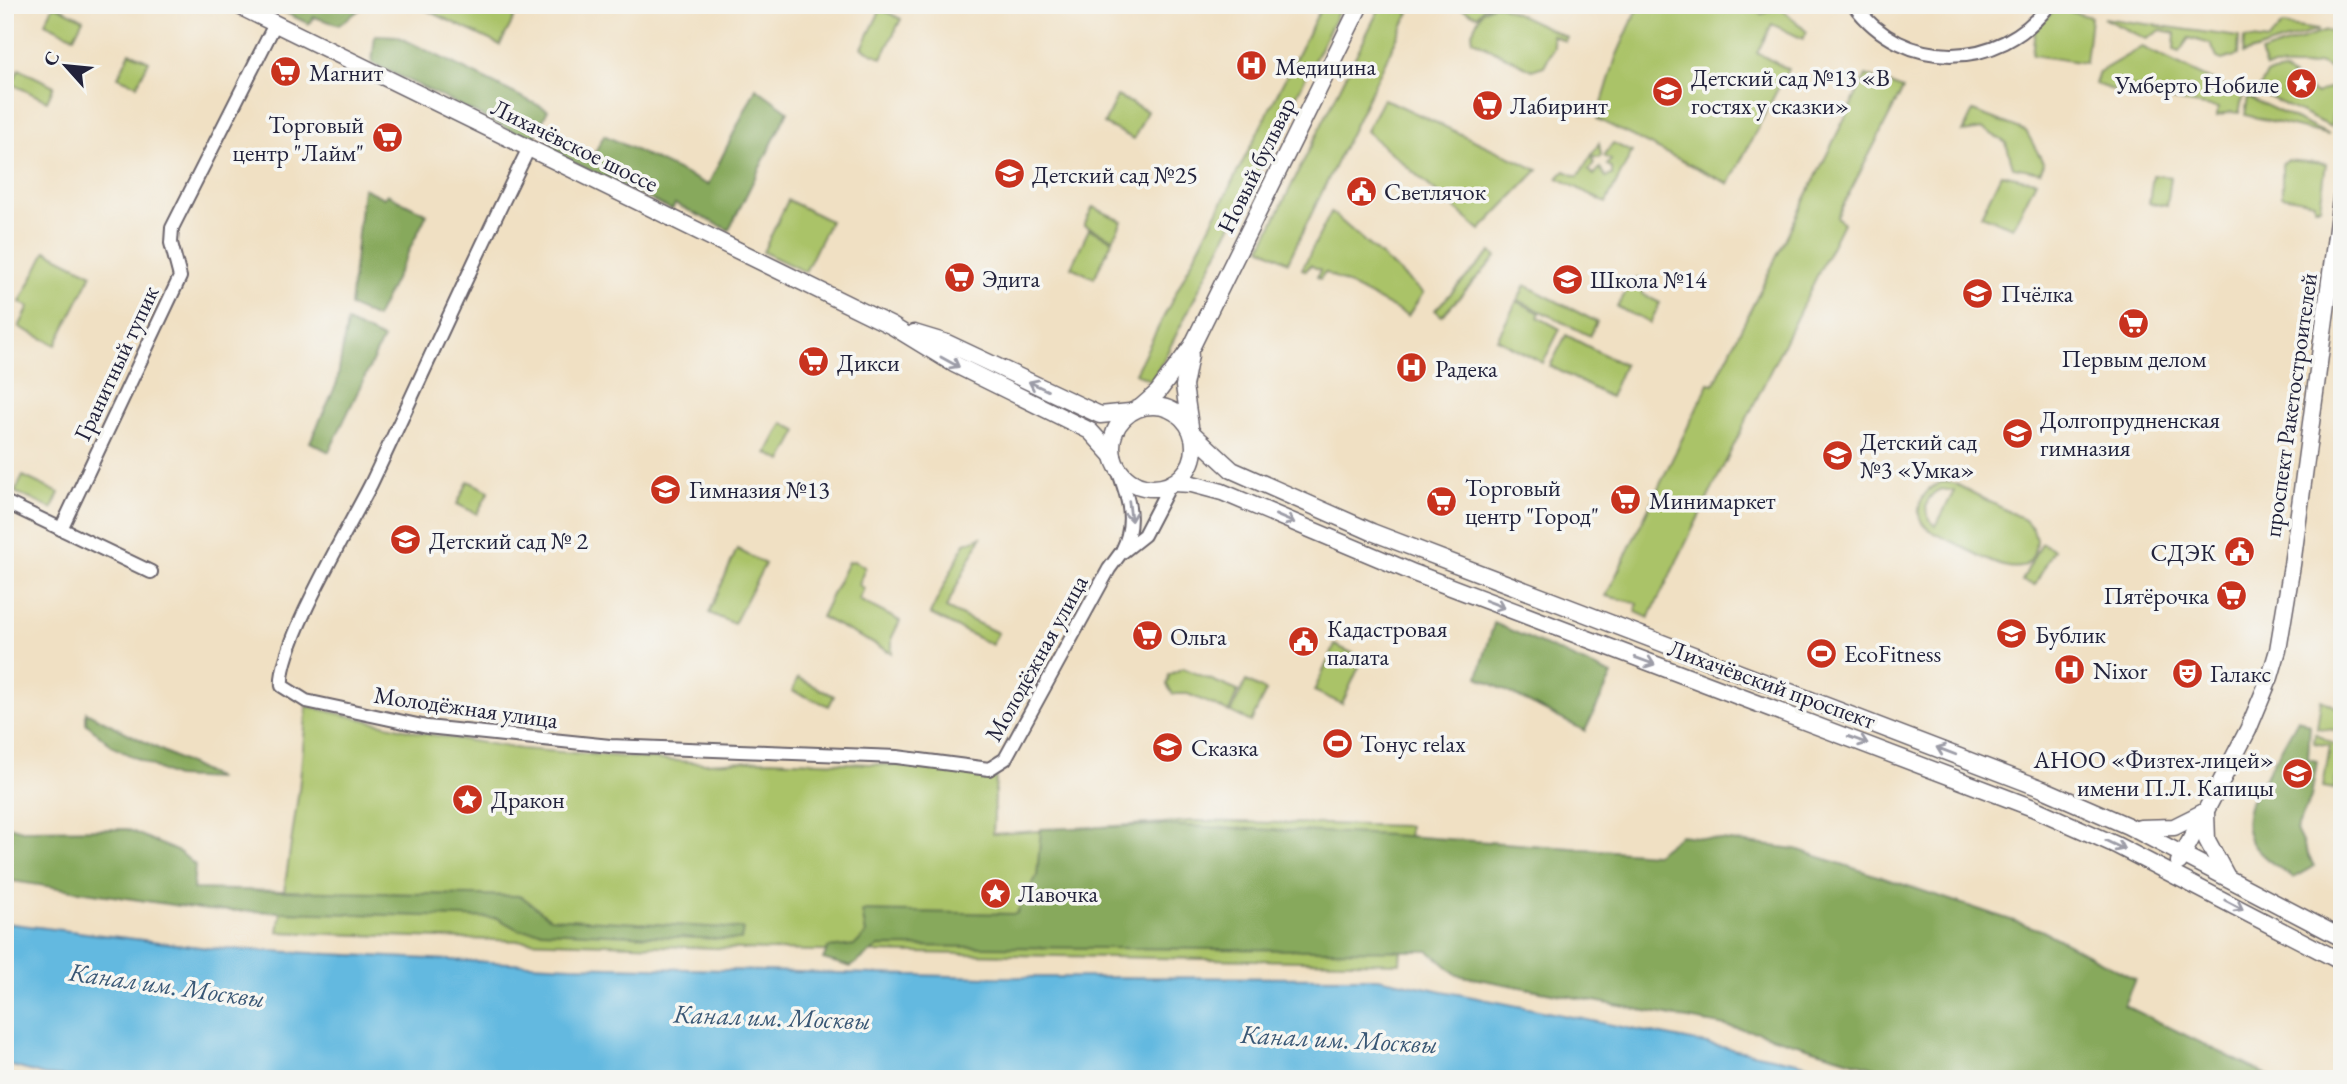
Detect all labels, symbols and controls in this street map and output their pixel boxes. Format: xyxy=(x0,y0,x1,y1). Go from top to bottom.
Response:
north arrow xyxy=(32,32,102,102)
text: С xyxy=(37,47,65,70)
hospital icon: Медицина xyxy=(1235,49,1269,83)
place label: Медицина xyxy=(1275,51,1377,82)
supermarket icon: Магнит xyxy=(269,55,303,89)
place label: Магнит xyxy=(309,57,383,88)
place label: Детский сад №13 «В гостях у сказки» xyxy=(1691,62,1890,121)
place icon: Умберто Нобиле xyxy=(2285,67,2319,101)
place label: Умберто Нобиле xyxy=(2114,69,2279,100)
school or university icon: Детский сад №13 «В гостях у сказки» xyxy=(1651,74,1685,108)
supermarket icon: Лабиринт xyxy=(1470,88,1504,122)
place label: Лабиринт xyxy=(1510,90,1608,121)
street label: Лихачёвское шоссе xyxy=(486,91,664,199)
street label: Новый бульвар xyxy=(1210,92,1302,238)
place label: Торговый центр "Лайм" xyxy=(233,109,364,168)
supermarket icon: Торговый центр "Лайм" xyxy=(370,121,404,155)
school or university icon: Детский сад №25 xyxy=(992,157,1026,191)
place label: Детский сад №25 xyxy=(1032,159,1198,190)
public building icon: Светлячок xyxy=(1344,174,1378,208)
place label: Светлячок xyxy=(1384,176,1487,207)
supermarket icon: Эдита xyxy=(942,261,976,295)
school or university icon: Школа №14 xyxy=(1550,262,1584,296)
place label: Эдита xyxy=(982,263,1040,294)
place label: Школа №14 xyxy=(1590,264,1707,295)
street label: проспект Ракетостроителей xyxy=(2256,271,2324,539)
school or university icon: Пчёлка xyxy=(1961,276,1995,310)
place label: Пчёлка xyxy=(2001,278,2074,309)
street label: Гранитный тупик xyxy=(66,280,166,446)
supermarket icon: Первым делом xyxy=(2117,307,2151,341)
place label: Первым делом xyxy=(2062,343,2206,374)
supermarket icon: Дикси xyxy=(797,345,831,379)
place label: Дикси xyxy=(837,347,900,378)
hospital icon: Радека xyxy=(1395,351,1429,385)
place label: Радека xyxy=(1435,353,1498,384)
one-way arrow xyxy=(940,355,960,369)
one-way arrow xyxy=(1028,379,1049,392)
place label: Долгопрудненская гимназия xyxy=(2040,404,2220,463)
school or university icon: Долгопрудненская гимназия xyxy=(2000,416,2034,450)
place label: Детский сад №3 «Умка» xyxy=(1860,426,1977,485)
school or university icon: Детский сад №3 «Умка» xyxy=(1820,438,1854,472)
school or university icon: Гимназия №13 xyxy=(649,472,683,506)
place label: Торговый центр "Город" xyxy=(1465,472,1599,531)
place label: Гимназия №13 xyxy=(689,474,830,505)
supermarket icon: Минимаркет xyxy=(1609,483,1643,517)
supermarket icon: Торговый центр "Город" xyxy=(1425,484,1459,518)
place label: Минимаркет xyxy=(1649,485,1776,516)
one-way arrow xyxy=(1123,499,1136,522)
one-way arrow xyxy=(1273,513,1295,526)
school or university icon: Детский сад № 2 xyxy=(389,523,423,557)
place label: Детский сад № 2 xyxy=(429,525,588,556)
public building icon: СДЭК xyxy=(2222,535,2256,569)
place label: СДЭК xyxy=(2151,537,2216,568)
street label: Молодёжная улица xyxy=(977,569,1095,747)
supermarket icon: Пятёрочка xyxy=(2215,578,2249,612)
place label: Пятёрочка xyxy=(2103,580,2209,611)
one-way arrow xyxy=(1484,599,1506,612)
place label: Кадастровая палата xyxy=(1327,613,1448,672)
school or university icon: Бублик xyxy=(1995,617,2029,651)
supermarket icon: Ольга xyxy=(1130,619,1164,653)
place label: Бублик xyxy=(2035,619,2107,650)
place label: Ольга xyxy=(1170,621,1227,652)
public building icon: Кадастровая палата xyxy=(1287,625,1321,659)
street label: Лихачёвский проспект xyxy=(1664,632,1880,736)
sports icon: EcoFitness xyxy=(1804,636,1838,670)
place label: EcoFitness xyxy=(1844,638,1941,669)
hospital icon: Nixor xyxy=(2053,653,2087,687)
place label: Nixor xyxy=(2093,655,2148,686)
one-way arrow xyxy=(1634,656,1656,668)
theatre icon: Галакс xyxy=(2170,656,2204,690)
place label: Галакс xyxy=(2210,658,2271,689)
street label: Молодёжная улица xyxy=(372,679,560,735)
sports icon: Тонус relax xyxy=(1320,726,1354,760)
place label: Тонус relax xyxy=(1360,728,1466,759)
school or university icon: Сказка xyxy=(1151,730,1185,764)
place label: Сказка xyxy=(1191,732,1259,763)
one-way arrow xyxy=(1847,735,1869,748)
one-way arrow xyxy=(1936,743,1958,756)
place label: АНОО «Физтех-лицей» имени П.Л. Капицы xyxy=(2032,744,2274,803)
school or university icon: АНОО «Физтех-лицей» имени П.Л. Капицы xyxy=(2280,756,2314,790)
place icon: Дракон xyxy=(451,782,485,816)
place label: Дракон xyxy=(491,784,565,815)
one-way arrow xyxy=(2104,838,2125,852)
place icon: Лавочка xyxy=(978,876,1012,910)
place label: Лавочка xyxy=(1018,878,1099,909)
one-way arrow xyxy=(2223,899,2244,912)
water label: Канал им. Москвы xyxy=(66,954,267,1016)
water label: Канал им. Москвы xyxy=(672,997,871,1037)
water label: Канал им. Москвы xyxy=(1239,1017,1438,1061)

